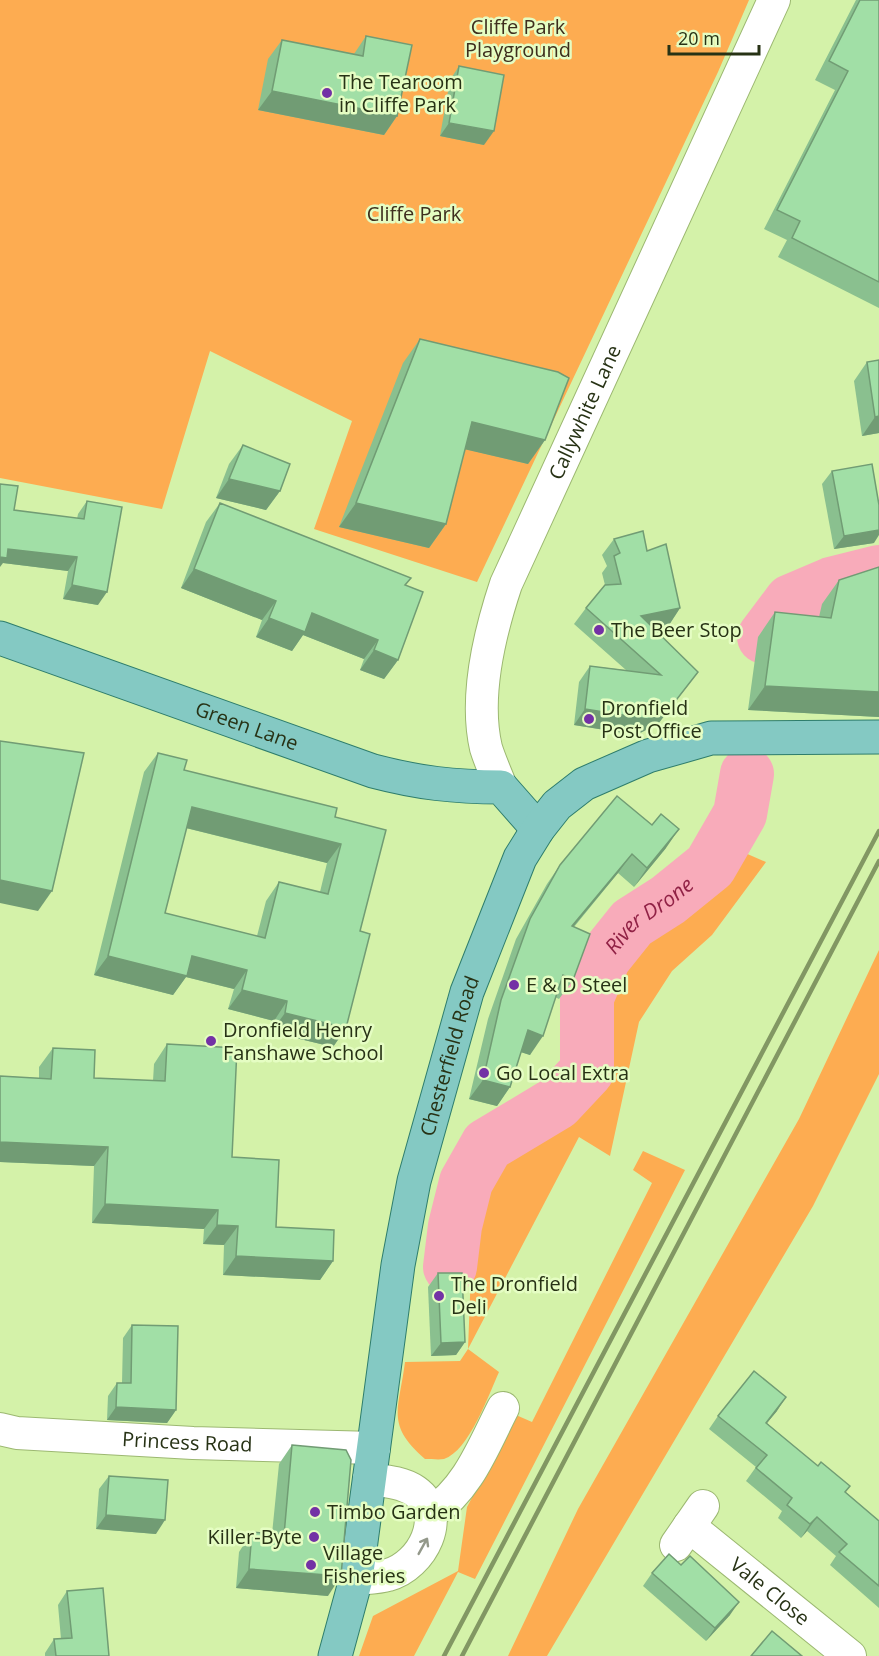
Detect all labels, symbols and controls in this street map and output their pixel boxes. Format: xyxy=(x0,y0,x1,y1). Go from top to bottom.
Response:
park label: Cliffe Park Playground xyxy=(465,13,571,63)
scale bar xyxy=(669,18,759,56)
text: 20 m xyxy=(678,26,720,50)
place label: The Tearoom in Cliffe Park xyxy=(339,68,463,118)
marker: The Tearoom in Cliffe Park xyxy=(320,86,334,100)
park label: Cliffe Park xyxy=(367,200,462,227)
street label: Callywhite Lane xyxy=(542,340,627,484)
place label: The Beer Stop xyxy=(611,616,742,643)
marker: The Beer Stop xyxy=(592,623,606,637)
place label: Dronfield Post Office xyxy=(601,694,702,744)
street label: Green Lane xyxy=(192,695,302,756)
marker: Dronfield Post Office xyxy=(582,712,596,726)
water label: River Drone xyxy=(598,870,699,959)
place label: E & D Steel xyxy=(526,971,627,998)
street label: Chesterfield Road xyxy=(413,972,485,1139)
marker: E & D Steel xyxy=(507,978,521,992)
place label: Dronfield Henry Fanshawe School xyxy=(223,1016,383,1066)
marker: Dronfield Henry Fanshawe School xyxy=(204,1034,218,1048)
place label: Go Local Extra xyxy=(496,1059,629,1086)
marker: Go Local Extra xyxy=(477,1066,491,1080)
place label: The Dronfield Deli xyxy=(451,1270,578,1320)
marker: The Dronfield Deli xyxy=(432,1289,446,1303)
street label: Princess Road xyxy=(121,1425,253,1458)
place label: Timbo Garden xyxy=(327,1498,461,1525)
marker: Timbo Garden xyxy=(308,1505,322,1519)
place label: Killer-Byte xyxy=(207,1523,302,1550)
marker: Killer-Byte xyxy=(307,1530,321,1544)
one-way arrow xyxy=(417,1538,429,1555)
place label: Village Fisheries xyxy=(323,1539,405,1589)
street label: Vale Close xyxy=(725,1551,816,1631)
marker: Village Fisheries xyxy=(304,1558,318,1572)

